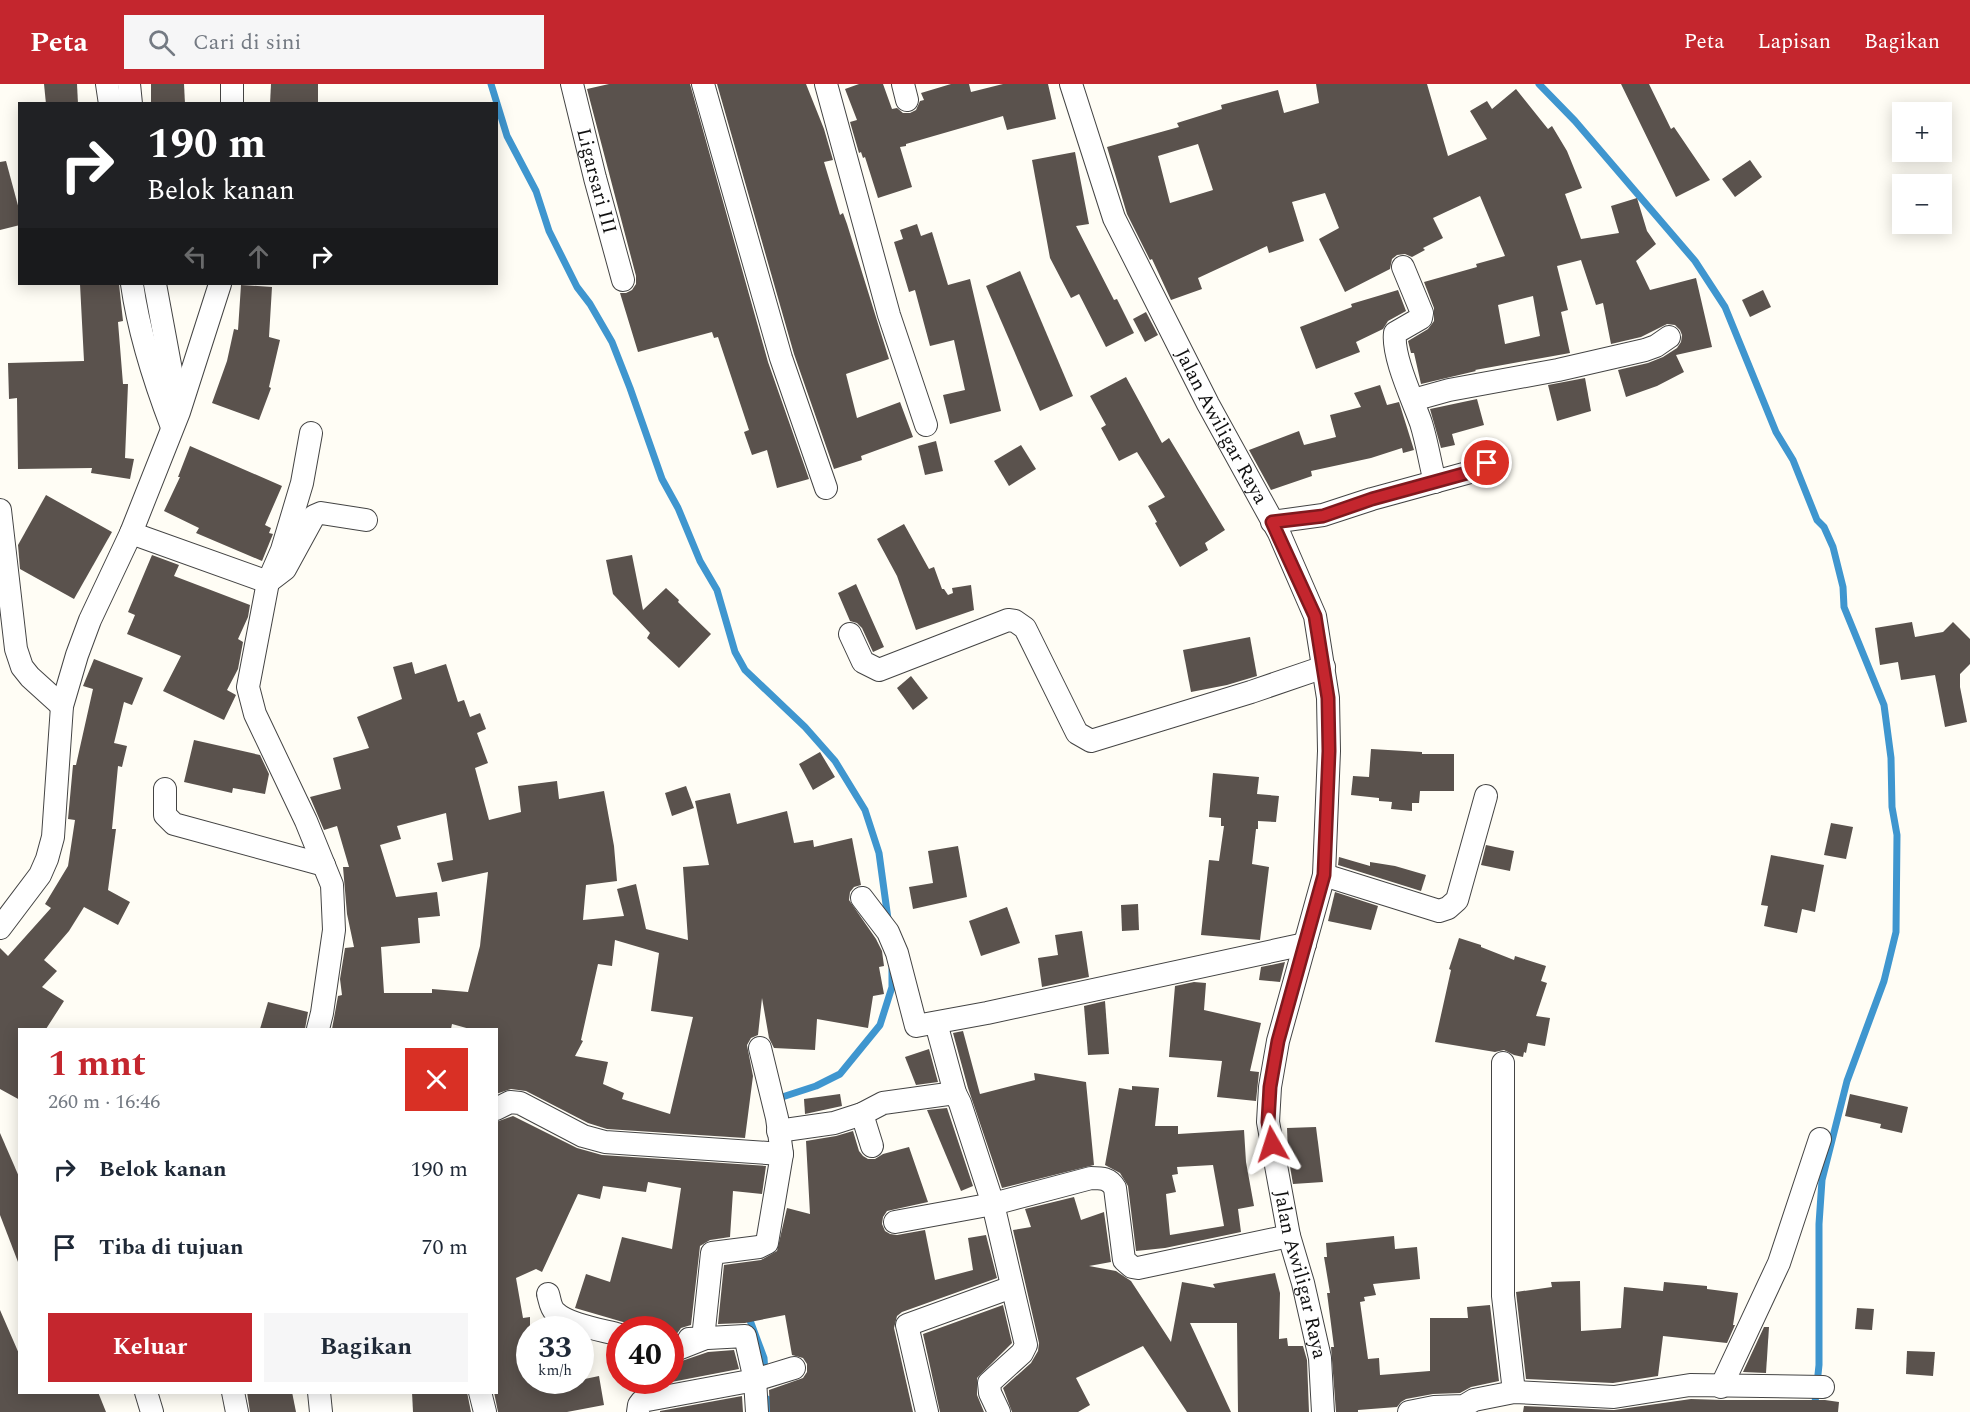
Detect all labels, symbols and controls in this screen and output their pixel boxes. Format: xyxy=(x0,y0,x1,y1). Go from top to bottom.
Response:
search box xyxy=(124,15,544,69)
text: Peta xyxy=(30,21,88,64)
icon: search xyxy=(145,26,178,59)
text: Cari di sini xyxy=(193,26,301,59)
text: Peta xyxy=(1684,26,1724,58)
text: Lapisan xyxy=(1757,26,1831,58)
text: Bagikan xyxy=(1864,26,1940,58)
map controls xyxy=(1892,102,1952,234)
button: + xyxy=(1892,102,1952,162)
text: 190 m xyxy=(147,113,266,176)
street label: Ligarsari III xyxy=(568,125,625,237)
icon: right xyxy=(48,126,126,204)
text: Belok kanan xyxy=(147,170,295,212)
button: − xyxy=(1892,174,1952,234)
icon: left xyxy=(179,240,212,273)
icon: ahead xyxy=(242,240,275,273)
icon: right xyxy=(305,240,338,273)
street label: Jalan Awiligar Raya xyxy=(1167,343,1275,510)
pin xyxy=(1461,437,1512,488)
icon: arrive xyxy=(1470,446,1503,479)
text: 1 mnt xyxy=(48,1037,146,1092)
button: close xyxy=(405,1048,468,1111)
text: 260 m · 16:46 xyxy=(48,1087,160,1117)
position arrow xyxy=(1240,1112,1304,1176)
icon: right xyxy=(48,1153,81,1186)
text: Belok kanan xyxy=(99,1153,227,1186)
text: 190 m xyxy=(411,1153,468,1186)
street label: Jalan Awiligar Raya xyxy=(1266,1188,1335,1362)
icon: arrive xyxy=(48,1231,81,1264)
text: Tiba di tujuan xyxy=(99,1231,244,1264)
text: 70 m xyxy=(422,1231,468,1264)
button: Keluar xyxy=(48,1313,252,1382)
button: Bagikan xyxy=(264,1313,468,1382)
speed limit sign: 40 xyxy=(606,1316,684,1394)
text: 33 xyxy=(538,1325,572,1371)
text: km/h xyxy=(538,1359,572,1382)

